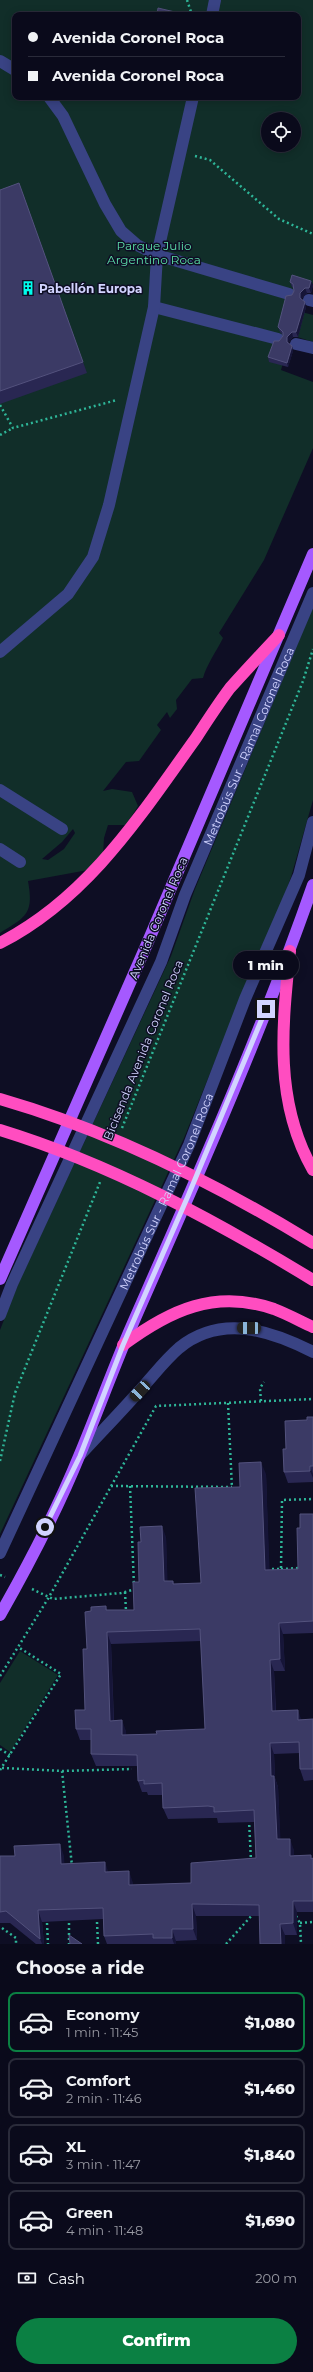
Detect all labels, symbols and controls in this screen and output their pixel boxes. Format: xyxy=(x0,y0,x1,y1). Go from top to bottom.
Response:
text: Avenida Coronel Roca xyxy=(52,28,224,47)
text: Avenida Coronel Roca xyxy=(52,66,224,85)
map controls xyxy=(261,112,301,152)
button: locate xyxy=(261,112,301,152)
park label: Parque Julio Argentino Roca xyxy=(107,238,201,267)
building icon: Pabellón Europa xyxy=(20,280,36,296)
place label: Pabellón Europa xyxy=(39,281,142,296)
street label: Metrobús Sur - Ramal Coronel Roca xyxy=(199,645,297,847)
street label: Avenida Coronel Roca xyxy=(125,855,191,981)
callout: 1 min xyxy=(233,951,299,979)
text: 1 min xyxy=(248,957,284,973)
street label: Bicisenda Avenida Coronel Roca xyxy=(100,958,186,1142)
route end xyxy=(257,1000,275,1018)
street label: Metrobús Sur - Ramal Coronel Roca xyxy=(116,1091,216,1292)
car xyxy=(237,1322,261,1334)
car xyxy=(127,1378,153,1404)
route start xyxy=(36,1518,54,1536)
text: Choose a ride xyxy=(16,1957,144,1979)
icon: car xyxy=(18,2004,54,2040)
text: Economy xyxy=(66,2005,139,2024)
text: $1,080 xyxy=(245,2013,295,2032)
text: 1 min · 11:45 xyxy=(66,2024,138,2040)
icon: car xyxy=(18,2070,54,2106)
text: Comfort xyxy=(66,2071,131,2090)
text: $1,460 xyxy=(245,2079,295,2098)
text: 2 min · 11:46 xyxy=(66,2090,142,2106)
icon: car xyxy=(18,2136,54,2172)
text: XL xyxy=(66,2137,85,2156)
text: $1,840 xyxy=(244,2145,295,2164)
text: 3 min · 11:47 xyxy=(66,2156,141,2172)
icon: car xyxy=(18,2202,54,2238)
text: Green xyxy=(66,2203,113,2222)
text: $1,690 xyxy=(246,2211,295,2230)
text: 4 min · 11:48 xyxy=(66,2222,143,2238)
icon: cash xyxy=(16,2267,38,2289)
text: Cash xyxy=(48,2269,85,2288)
text: 200 m xyxy=(255,2270,297,2286)
button: Confirm xyxy=(16,2318,297,2364)

